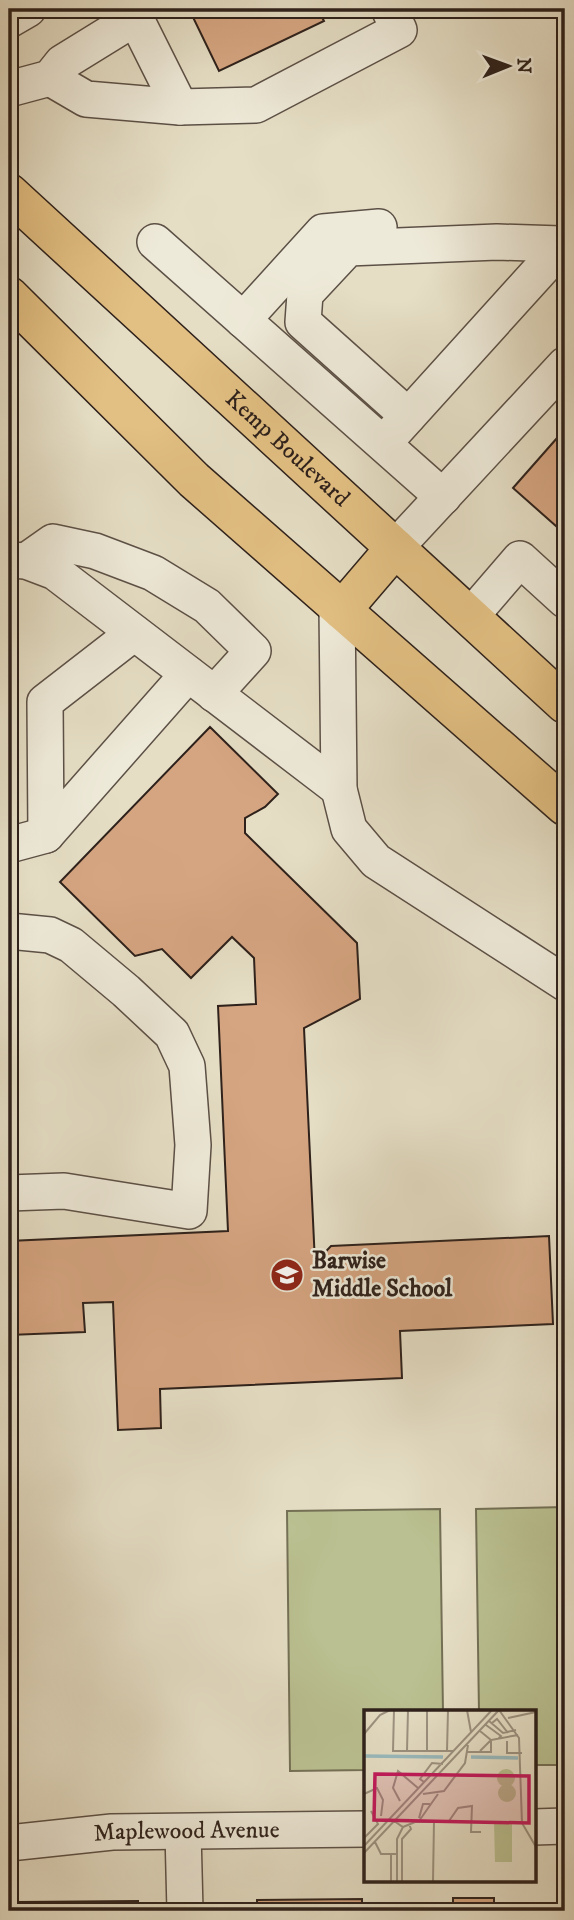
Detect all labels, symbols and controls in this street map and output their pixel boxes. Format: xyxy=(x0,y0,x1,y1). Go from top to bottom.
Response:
north arrow xyxy=(472,32,542,102)
text: N xyxy=(512,58,535,74)
street label: Kemp Boulevard xyxy=(219,384,356,514)
place label: Barwise Middle School xyxy=(312,1246,453,1304)
school or university icon: Barwise Middle School xyxy=(268,1256,306,1294)
inset map xyxy=(364,1710,536,1882)
street label: Maplewood Avenue xyxy=(92,1815,280,1849)

